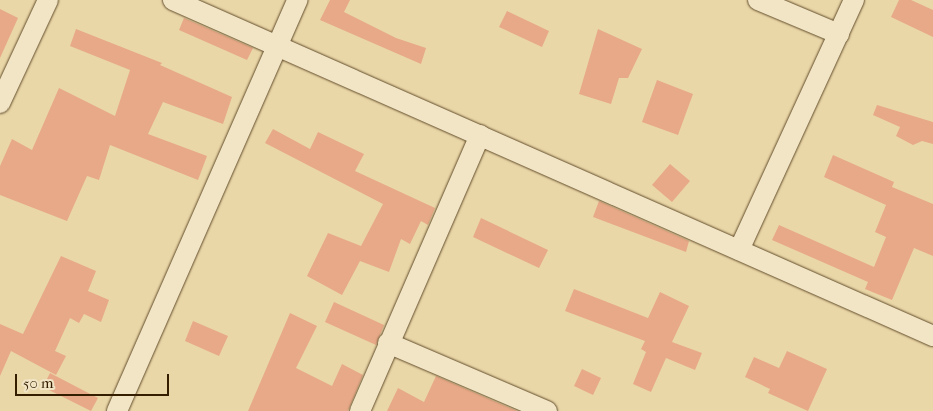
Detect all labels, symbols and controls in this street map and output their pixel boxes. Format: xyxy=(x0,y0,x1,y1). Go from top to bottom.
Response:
scale bar xyxy=(18,364,171,396)
text: 50 m xyxy=(23,374,53,392)

